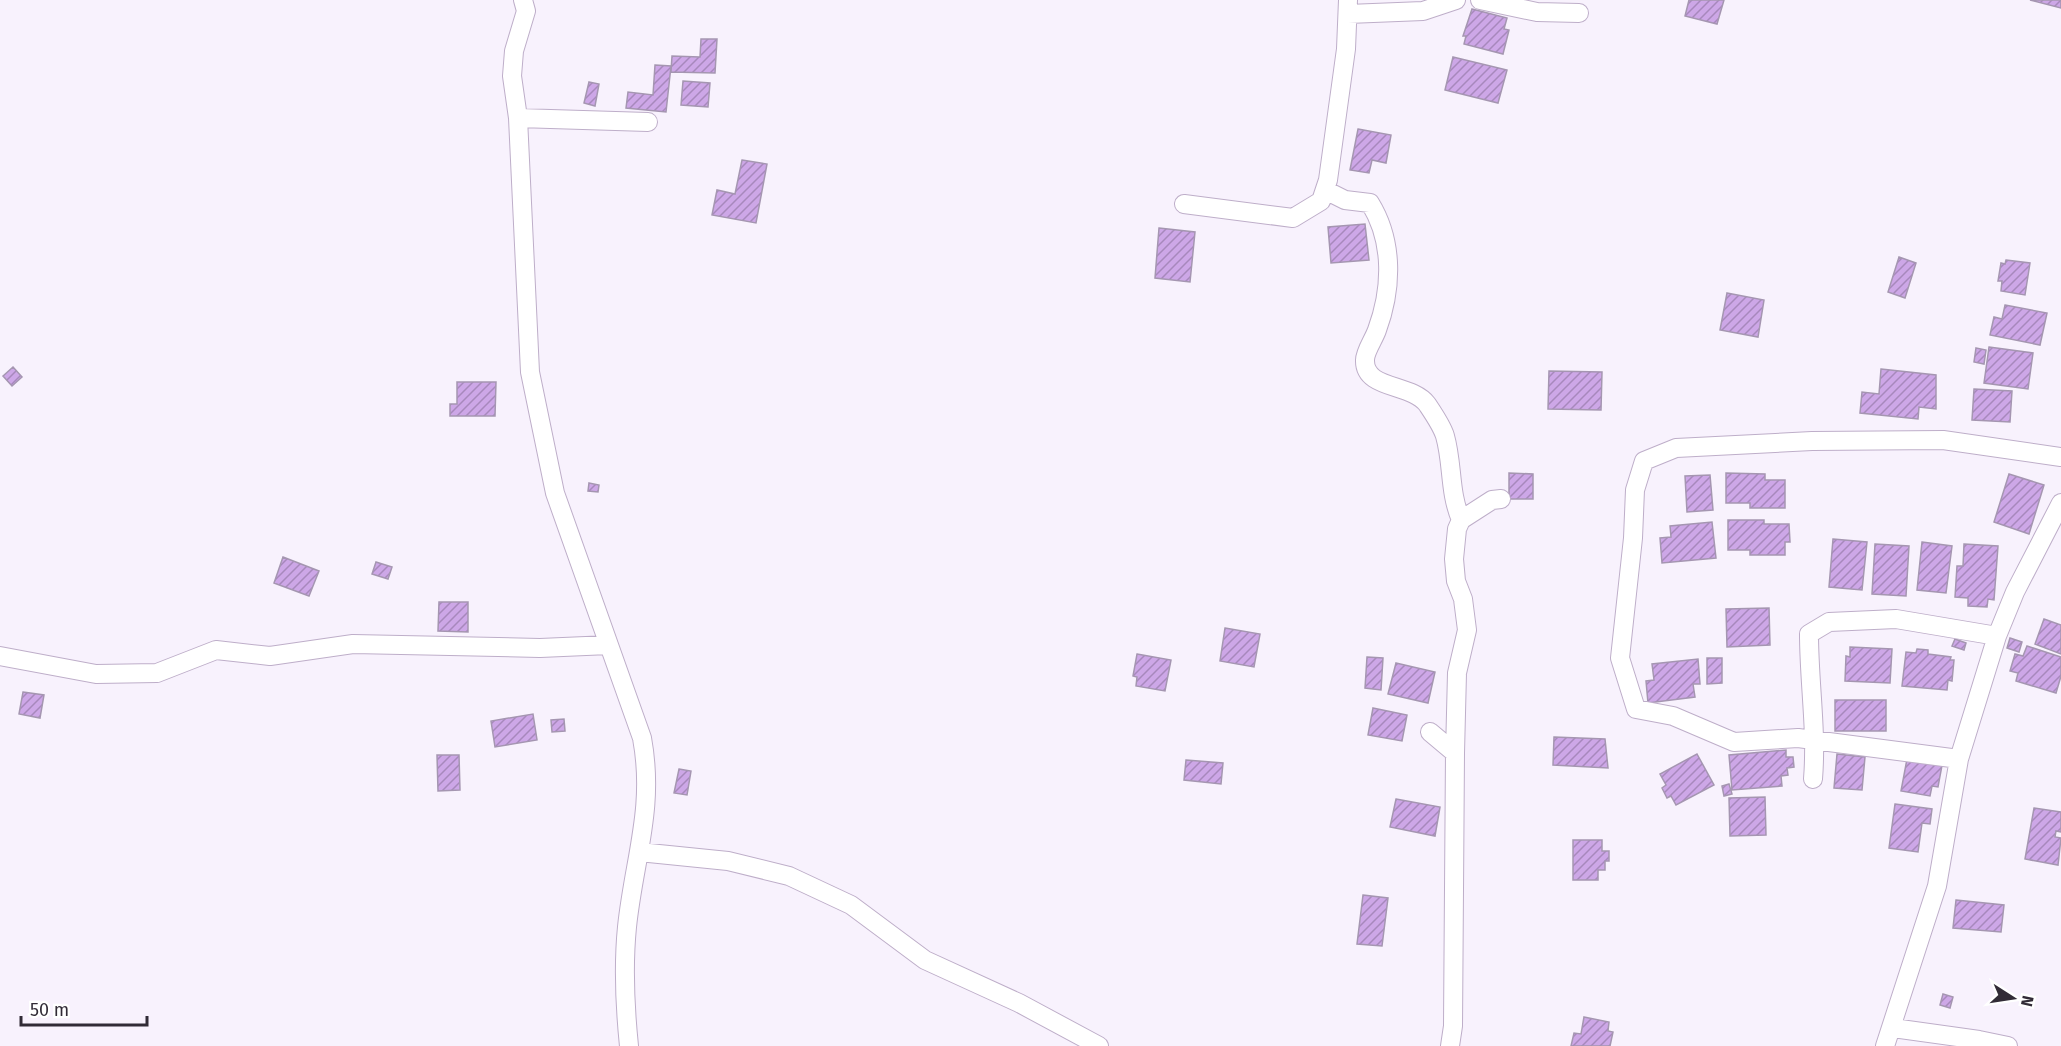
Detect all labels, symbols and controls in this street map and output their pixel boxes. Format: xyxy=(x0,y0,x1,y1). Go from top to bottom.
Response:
north arrow xyxy=(1983,968,2043,1028)
scale bar xyxy=(21,989,147,1027)
text: N xyxy=(2017,994,2038,1008)
text: 50 m xyxy=(30,999,69,1021)

